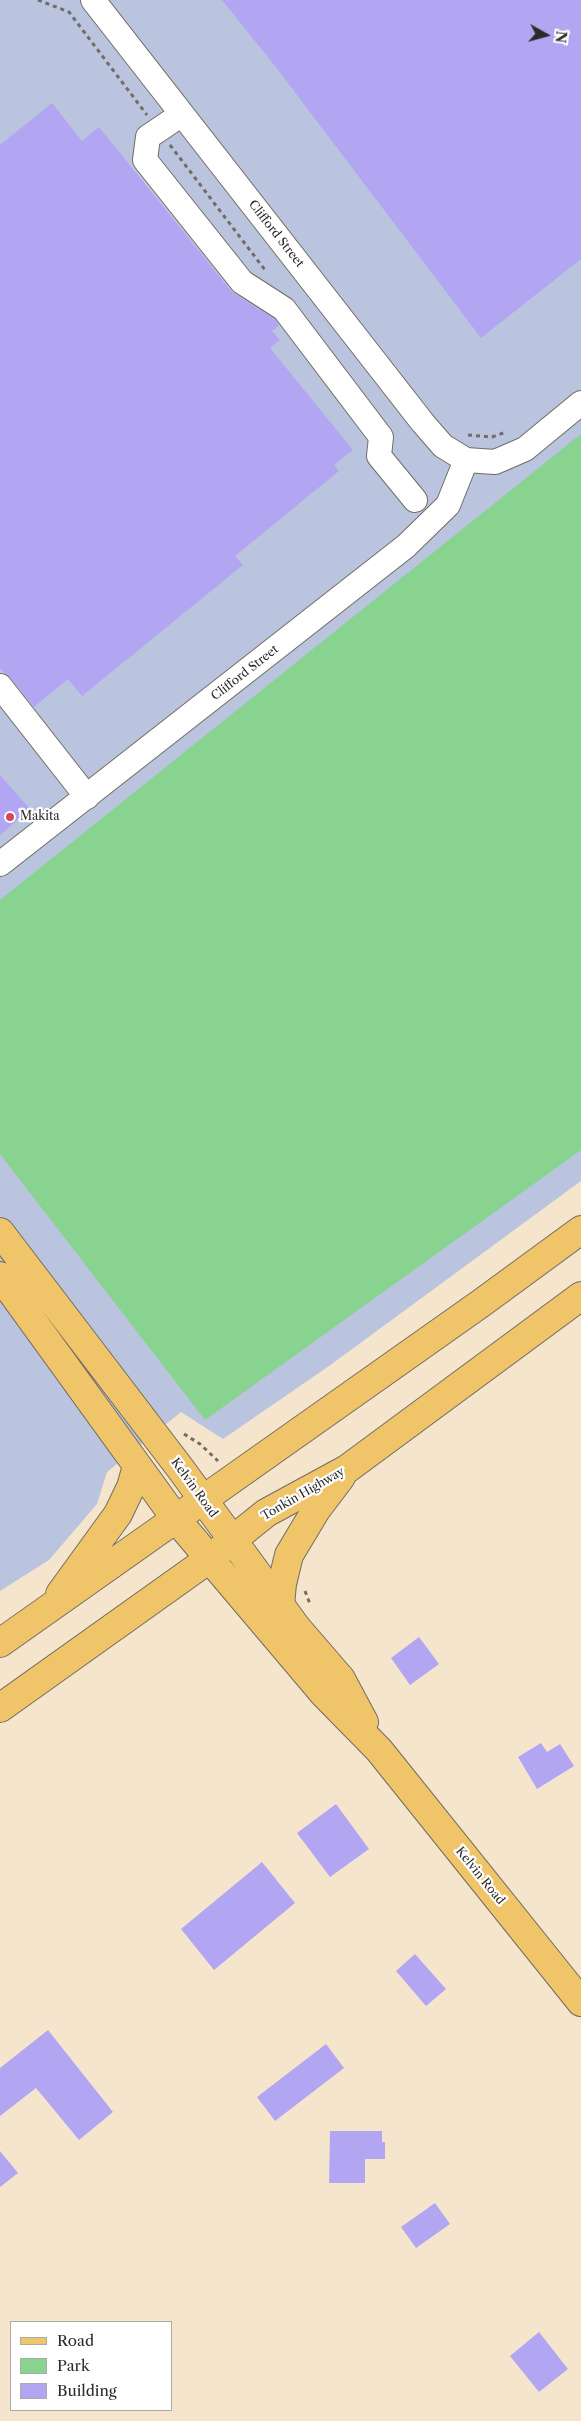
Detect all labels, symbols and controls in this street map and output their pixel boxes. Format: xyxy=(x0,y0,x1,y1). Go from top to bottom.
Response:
north arrow xyxy=(521,10,571,60)
text: N xyxy=(551,30,571,44)
street label: Clifford Street xyxy=(245,198,307,270)
street label: Clifford Street xyxy=(209,642,281,704)
place label: Makita xyxy=(20,810,60,824)
marker: Makita xyxy=(4,811,16,823)
street label: Kelvin Road xyxy=(168,1456,220,1520)
street label: Tonkin Highway xyxy=(259,1464,347,1524)
street label: Kelvin Road xyxy=(452,1844,508,1908)
legend xyxy=(10,2321,172,2411)
text: Road xyxy=(57,2331,94,2350)
text: Park xyxy=(57,2356,90,2375)
text: Building xyxy=(57,2381,117,2400)

